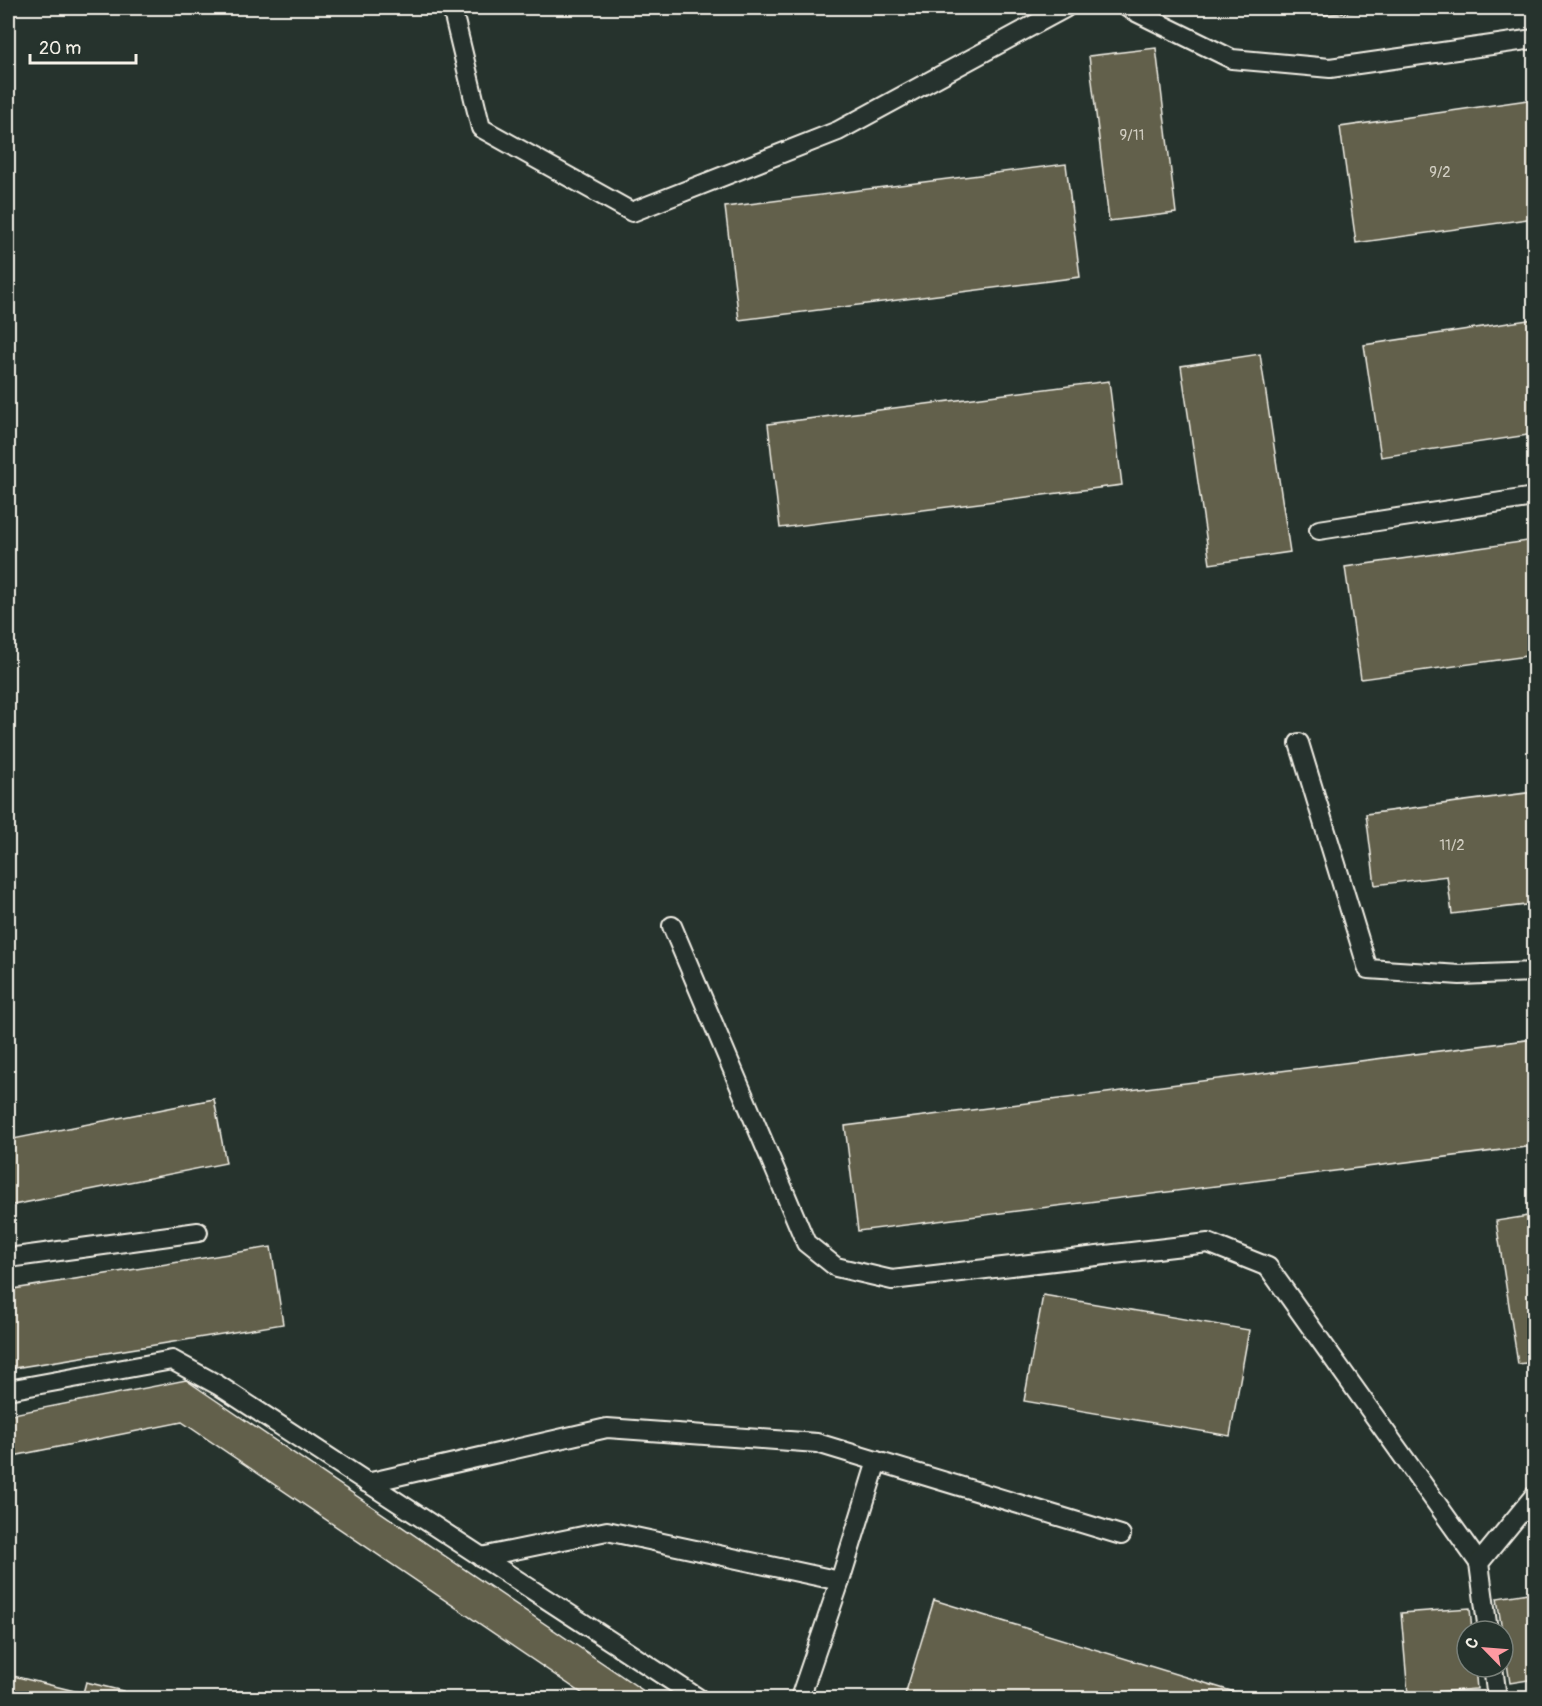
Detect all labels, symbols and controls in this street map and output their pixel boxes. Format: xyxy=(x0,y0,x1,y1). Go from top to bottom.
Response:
scale bar xyxy=(30,27,136,65)
text: 20 m xyxy=(39,37,81,60)
house number: 9/11 xyxy=(1120,126,1144,145)
house number: 9/2 xyxy=(1429,163,1451,182)
house number: 11/2 xyxy=(1439,836,1465,855)
north arrow xyxy=(1455,1619,1515,1679)
text: С xyxy=(1461,1634,1484,1652)

